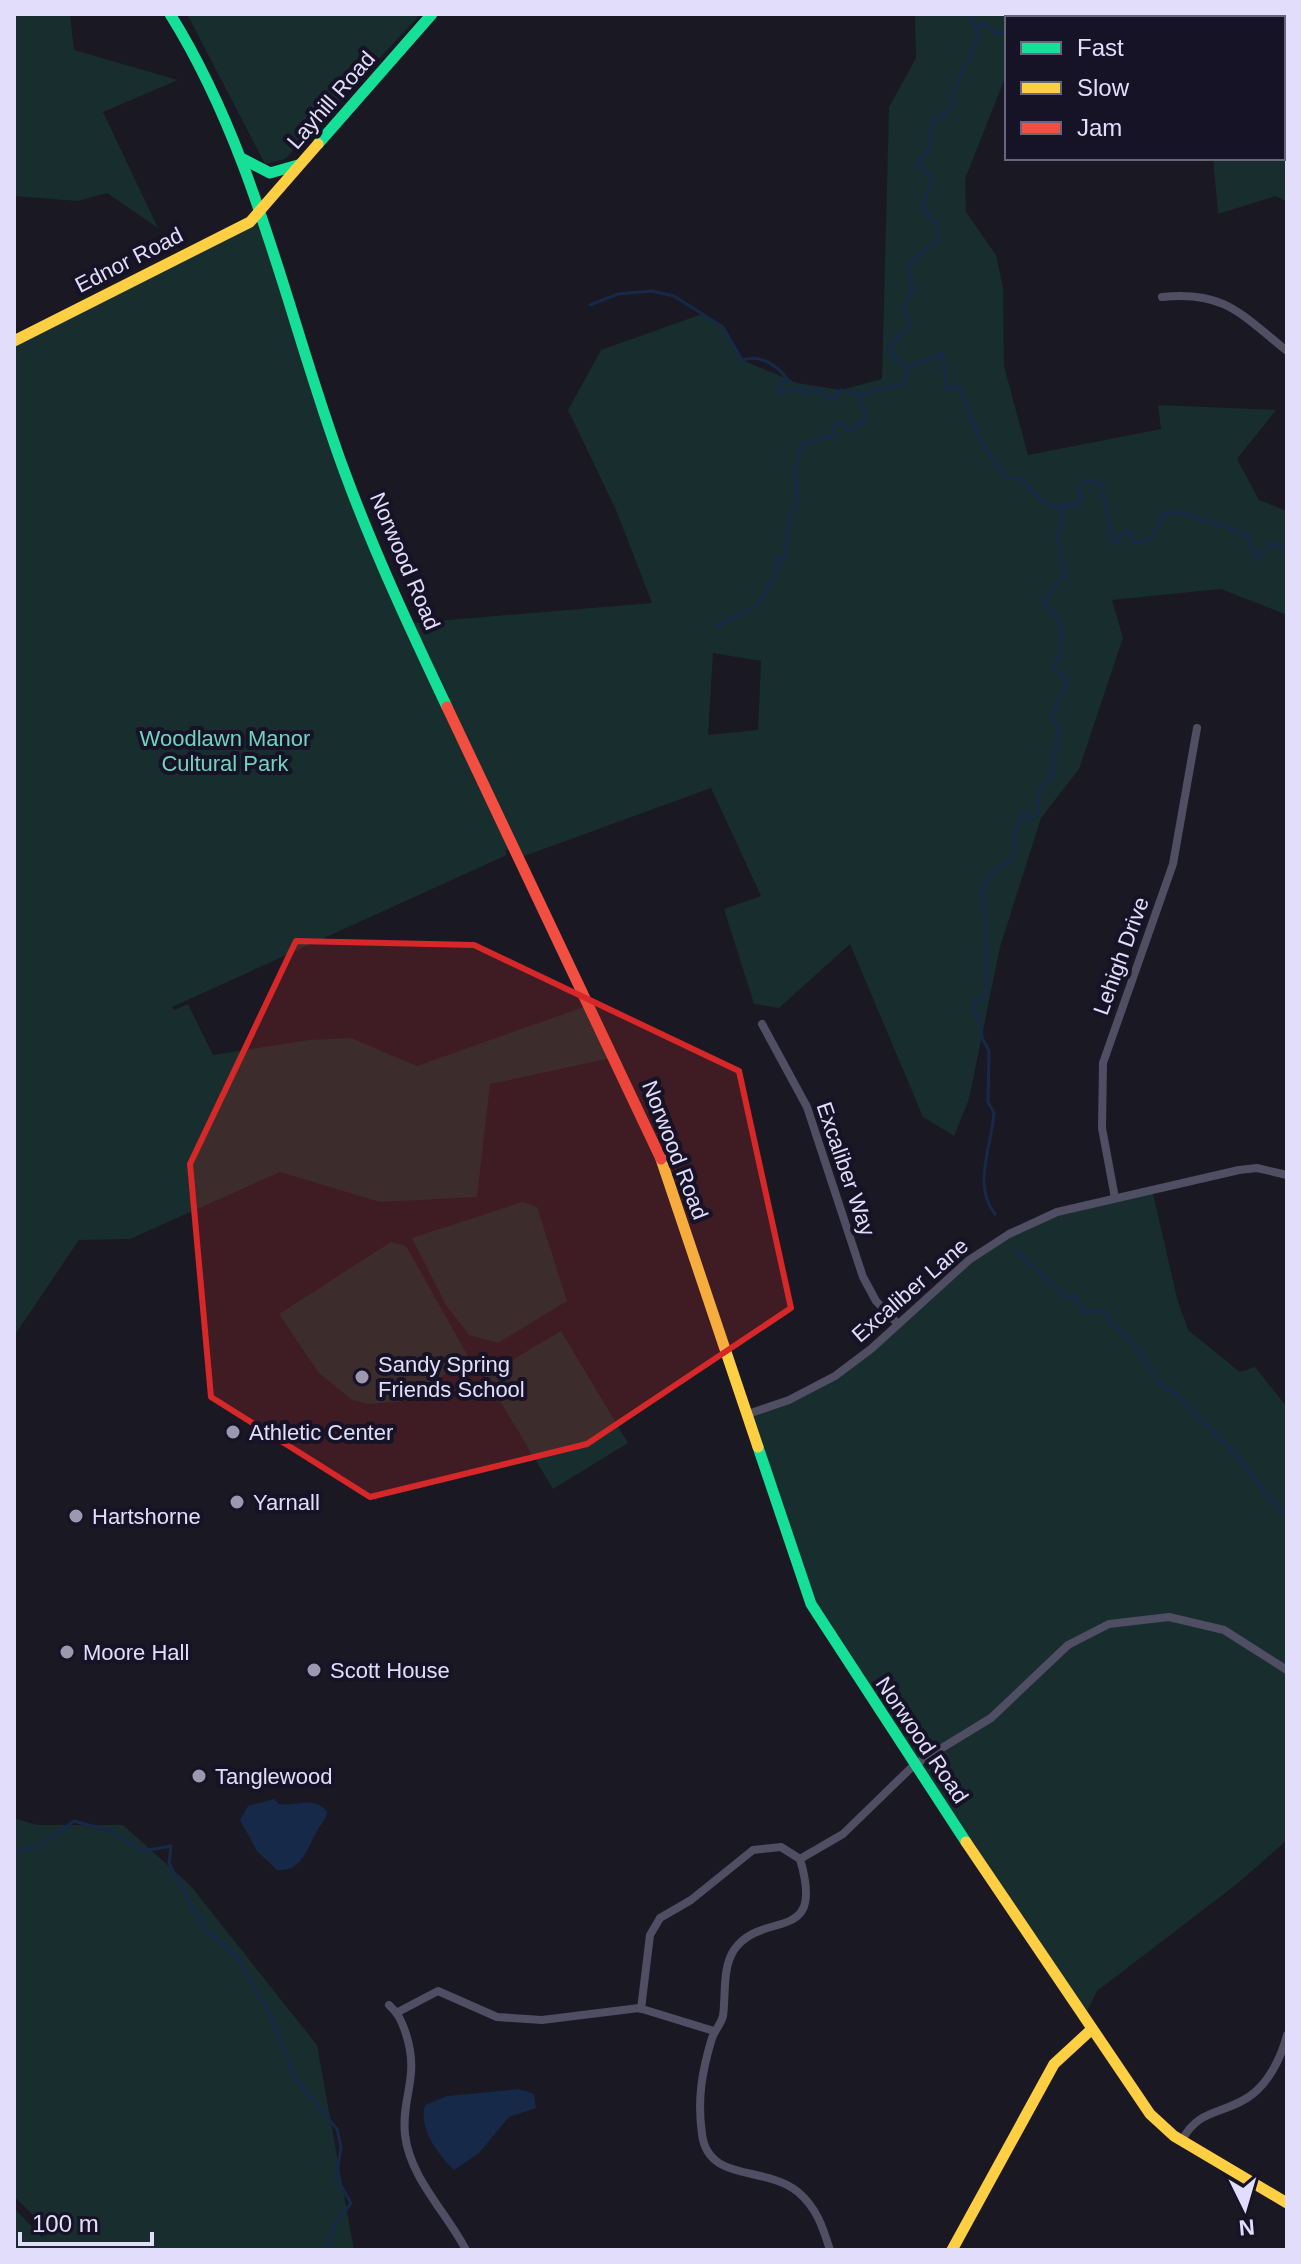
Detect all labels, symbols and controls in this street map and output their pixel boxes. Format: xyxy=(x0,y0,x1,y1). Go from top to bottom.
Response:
legend xyxy=(1005,16,1285,160)
text: Fast xyxy=(1077,34,1124,61)
street label: Layhill Road xyxy=(282,46,380,154)
text: Slow xyxy=(1077,74,1130,101)
text: Jam xyxy=(1077,114,1122,141)
street label: Ednor Road xyxy=(71,222,187,298)
street label: Norwood Road xyxy=(365,489,445,633)
park label: Woodlawn Manor Cultural Park xyxy=(140,726,310,776)
street label: Lehigh Drive xyxy=(1088,894,1154,1018)
street label: Norwood Road xyxy=(637,1077,713,1223)
street label: Excaliber Way xyxy=(811,1099,881,1239)
street label: Excaliber Lane xyxy=(847,1233,973,1347)
place label: Sandy Spring Friends School xyxy=(378,1352,525,1402)
marker: Sandy Spring Friends School xyxy=(353,1368,371,1386)
place label: Athletic Center xyxy=(249,1420,393,1445)
marker: Athletic Center xyxy=(224,1423,242,1441)
place label: Yarnall xyxy=(253,1490,320,1515)
marker: Yarnall xyxy=(228,1493,246,1511)
place label: Hartshorne xyxy=(92,1504,201,1529)
marker: Hartshorne xyxy=(67,1507,85,1525)
place label: Moore Hall xyxy=(83,1640,189,1665)
marker: Moore Hall xyxy=(58,1643,76,1661)
place label: Scott House xyxy=(330,1658,450,1683)
marker: Scott House xyxy=(305,1661,323,1679)
street label: Norwood Road xyxy=(871,1672,973,1808)
place label: Tanglewood xyxy=(215,1764,332,1789)
marker: Tanglewood xyxy=(190,1767,208,1785)
north arrow xyxy=(1205,2168,1285,2248)
scale bar xyxy=(20,2196,152,2246)
text: 100 m xyxy=(32,2210,99,2237)
text: N xyxy=(1238,2214,1256,2241)

